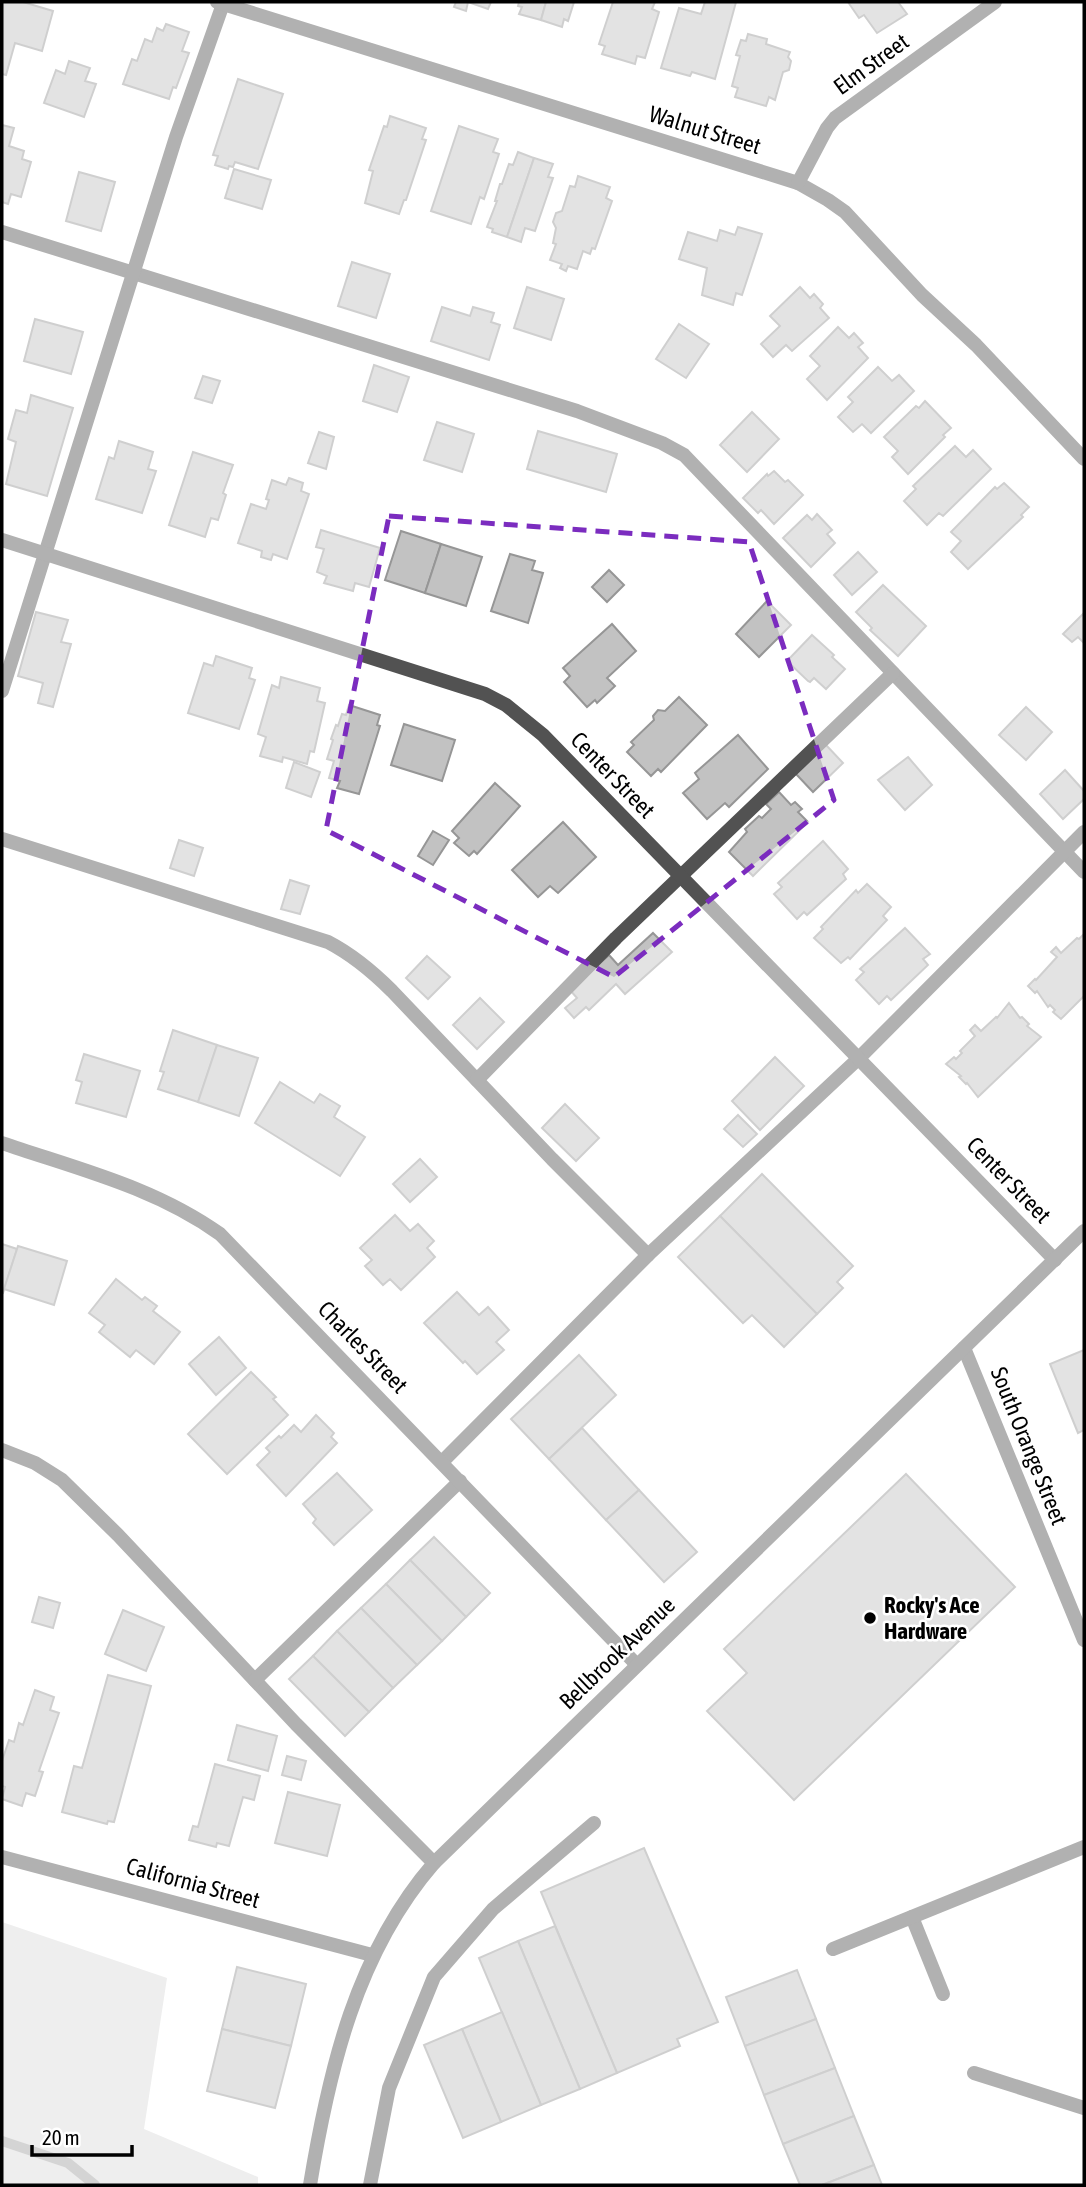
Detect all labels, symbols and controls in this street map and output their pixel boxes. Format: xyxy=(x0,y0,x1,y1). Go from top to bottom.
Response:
street label: Elm Street xyxy=(829,28,913,100)
street label: Walnut Street xyxy=(646,101,764,159)
street label: Center Street xyxy=(566,727,660,823)
street label: Center Street xyxy=(962,1132,1056,1228)
street label: Charles Street xyxy=(313,1296,413,1398)
street label: South Orange Street xyxy=(986,1363,1072,1529)
street label: Bellbrook Avenue xyxy=(554,1592,680,1714)
place label: Rocky's Ace Hardware xyxy=(884,1592,980,1644)
marker: Rocky's Ace Hardware xyxy=(862,1610,878,1626)
street label: California Street xyxy=(123,1853,263,1913)
scale bar xyxy=(32,2114,131,2158)
text: 20 m xyxy=(42,2125,80,2149)

